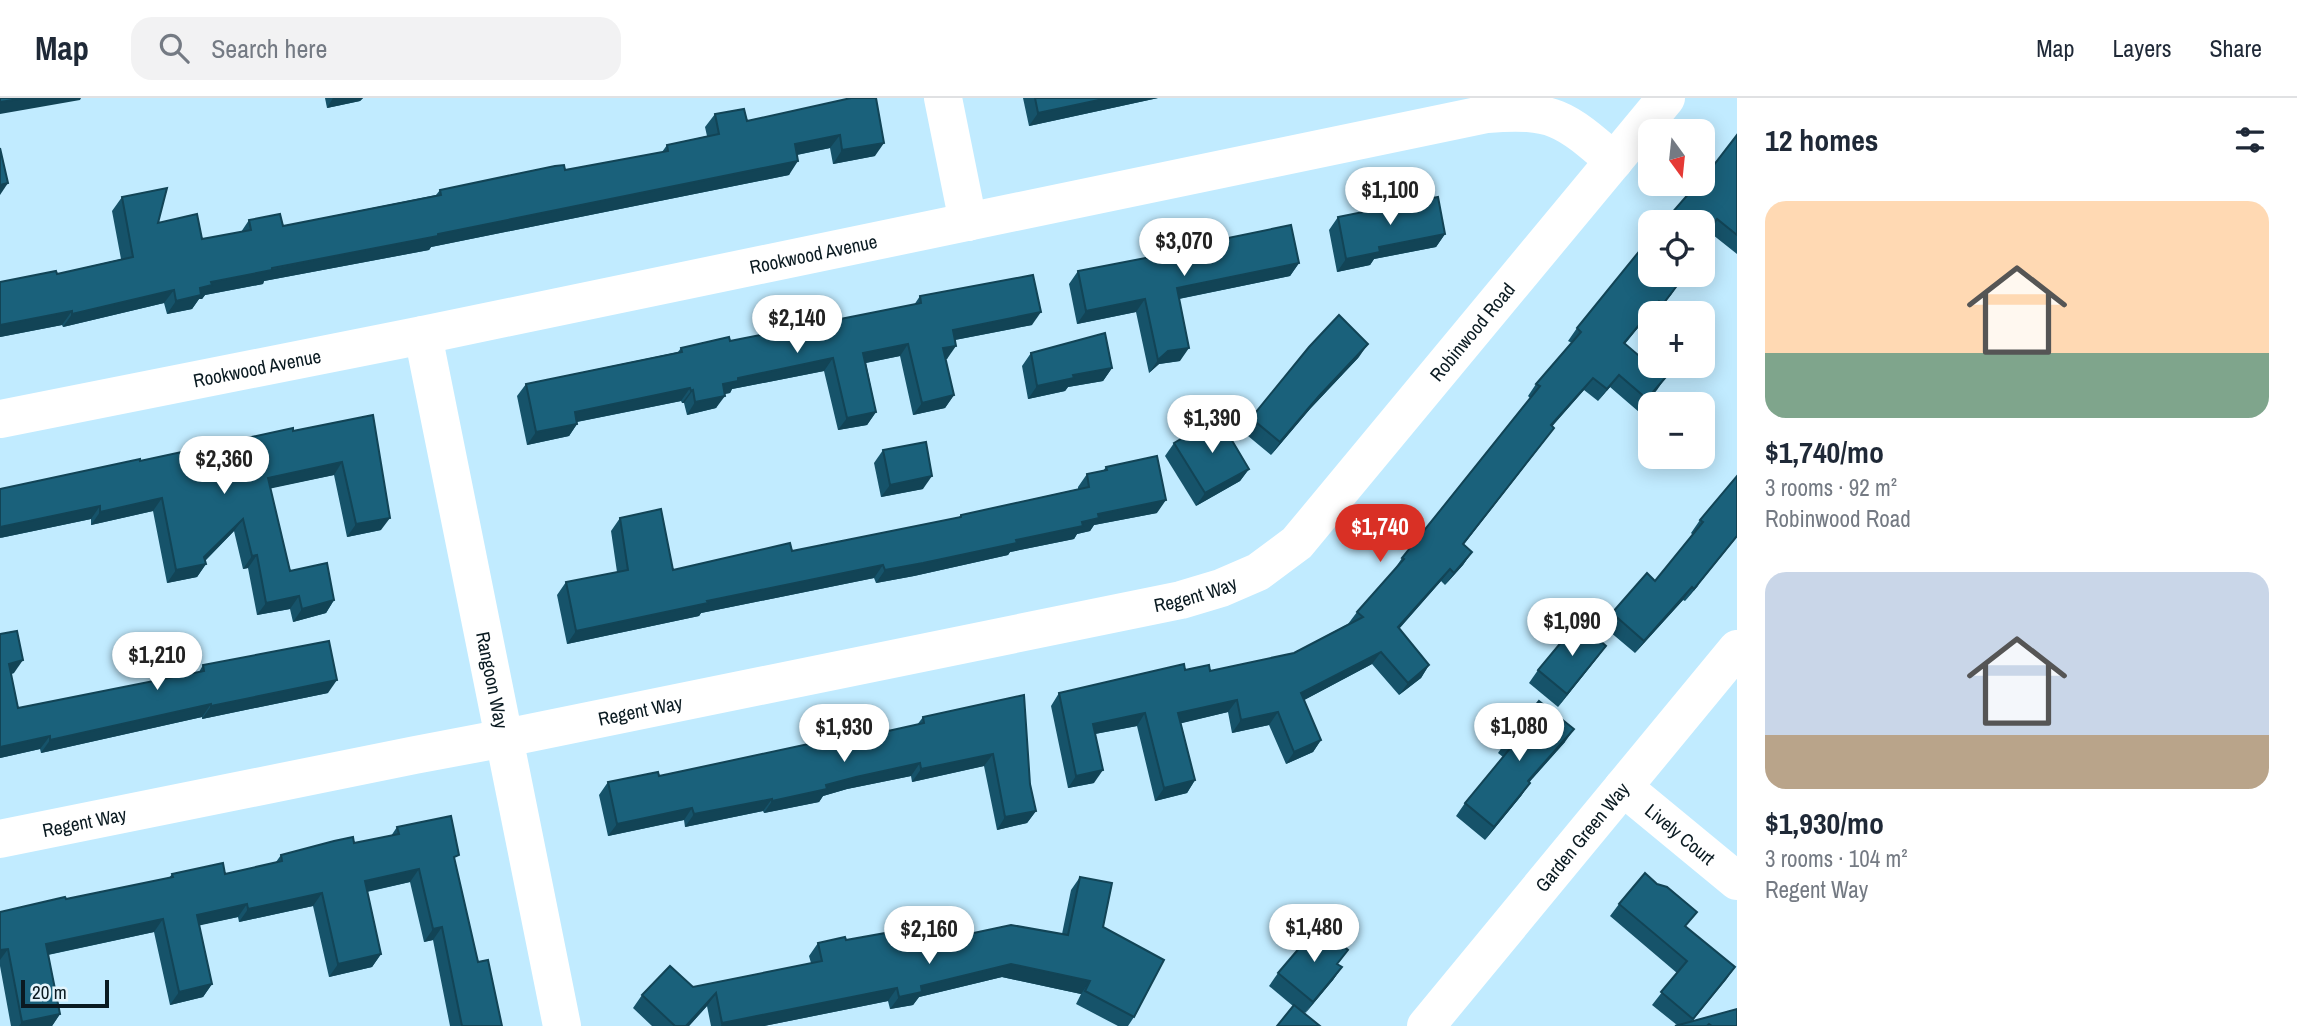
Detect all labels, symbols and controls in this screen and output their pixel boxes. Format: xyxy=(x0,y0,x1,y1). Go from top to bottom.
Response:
search box xyxy=(131,17,621,80)
text: Map xyxy=(35,26,89,70)
icon: search xyxy=(155,29,193,67)
text: Search here xyxy=(211,31,327,66)
text: Map xyxy=(2036,32,2074,64)
text: Layers xyxy=(2112,32,2171,64)
text: Share xyxy=(2209,32,2262,64)
north arrow xyxy=(1638,119,1715,196)
map controls xyxy=(1638,119,1715,469)
text: 12 homes xyxy=(1765,120,1879,160)
icon: filters xyxy=(2231,121,2269,159)
pin: $1,100 xyxy=(1333,167,1447,227)
text: $1,100 xyxy=(1361,174,1419,205)
button: locate xyxy=(1638,210,1715,287)
pin: $3,070 xyxy=(1127,218,1241,278)
text: $3,070 xyxy=(1155,225,1213,256)
street label: Rookwood Avenue xyxy=(747,228,880,280)
icon: home xyxy=(1954,247,2080,373)
street label: Robinwood Road xyxy=(1424,277,1521,386)
pin: $2,140 xyxy=(740,296,854,355)
button: + xyxy=(1638,301,1715,378)
text: $2,140 xyxy=(768,302,826,333)
street label: Rookwood Avenue xyxy=(191,343,323,393)
button: − xyxy=(1638,392,1715,469)
pin: $1,390 xyxy=(1155,396,1269,455)
text: $1,390 xyxy=(1183,402,1241,433)
text: $1,740/mo xyxy=(1765,432,1884,472)
pin: $2,360 xyxy=(167,436,281,496)
text: $2,360 xyxy=(195,443,253,474)
text: 3 rooms · 92 m² xyxy=(1765,472,1897,503)
text: Robinwood Road xyxy=(1765,503,1911,534)
pin: $1,740 xyxy=(1323,504,1437,564)
text: $1,740 xyxy=(1351,511,1409,542)
street label: Regent Way xyxy=(1151,570,1241,618)
pin: $1,090 xyxy=(1515,598,1629,658)
text: $1,090 xyxy=(1543,605,1601,636)
icon: home xyxy=(1954,618,2080,744)
street label: Rangoon Way xyxy=(470,629,515,731)
pin: $1,210 xyxy=(100,632,214,692)
text: $1,210 xyxy=(128,639,186,670)
street label: Regent Way xyxy=(596,689,685,732)
pin: $1,930 xyxy=(787,704,901,764)
pin: $1,080 xyxy=(1462,704,1576,763)
text: $1,080 xyxy=(1490,710,1548,741)
text: $1,930 xyxy=(815,711,873,742)
street label: Garden Green Way xyxy=(1529,777,1635,897)
street label: Lively Court xyxy=(1640,798,1721,871)
street label: Regent Way xyxy=(40,801,129,843)
text: $1,930/mo xyxy=(1765,803,1884,843)
text: 3 rooms · 104 m² xyxy=(1765,843,1908,874)
text: Regent Way xyxy=(1765,874,1868,905)
pin: $1,480 xyxy=(1257,904,1371,964)
pin: $2,160 xyxy=(872,906,986,966)
text: $1,480 xyxy=(1285,911,1343,942)
text: $2,160 xyxy=(900,913,958,944)
scale bar xyxy=(21,977,108,1009)
text: 20 m xyxy=(32,979,67,1005)

